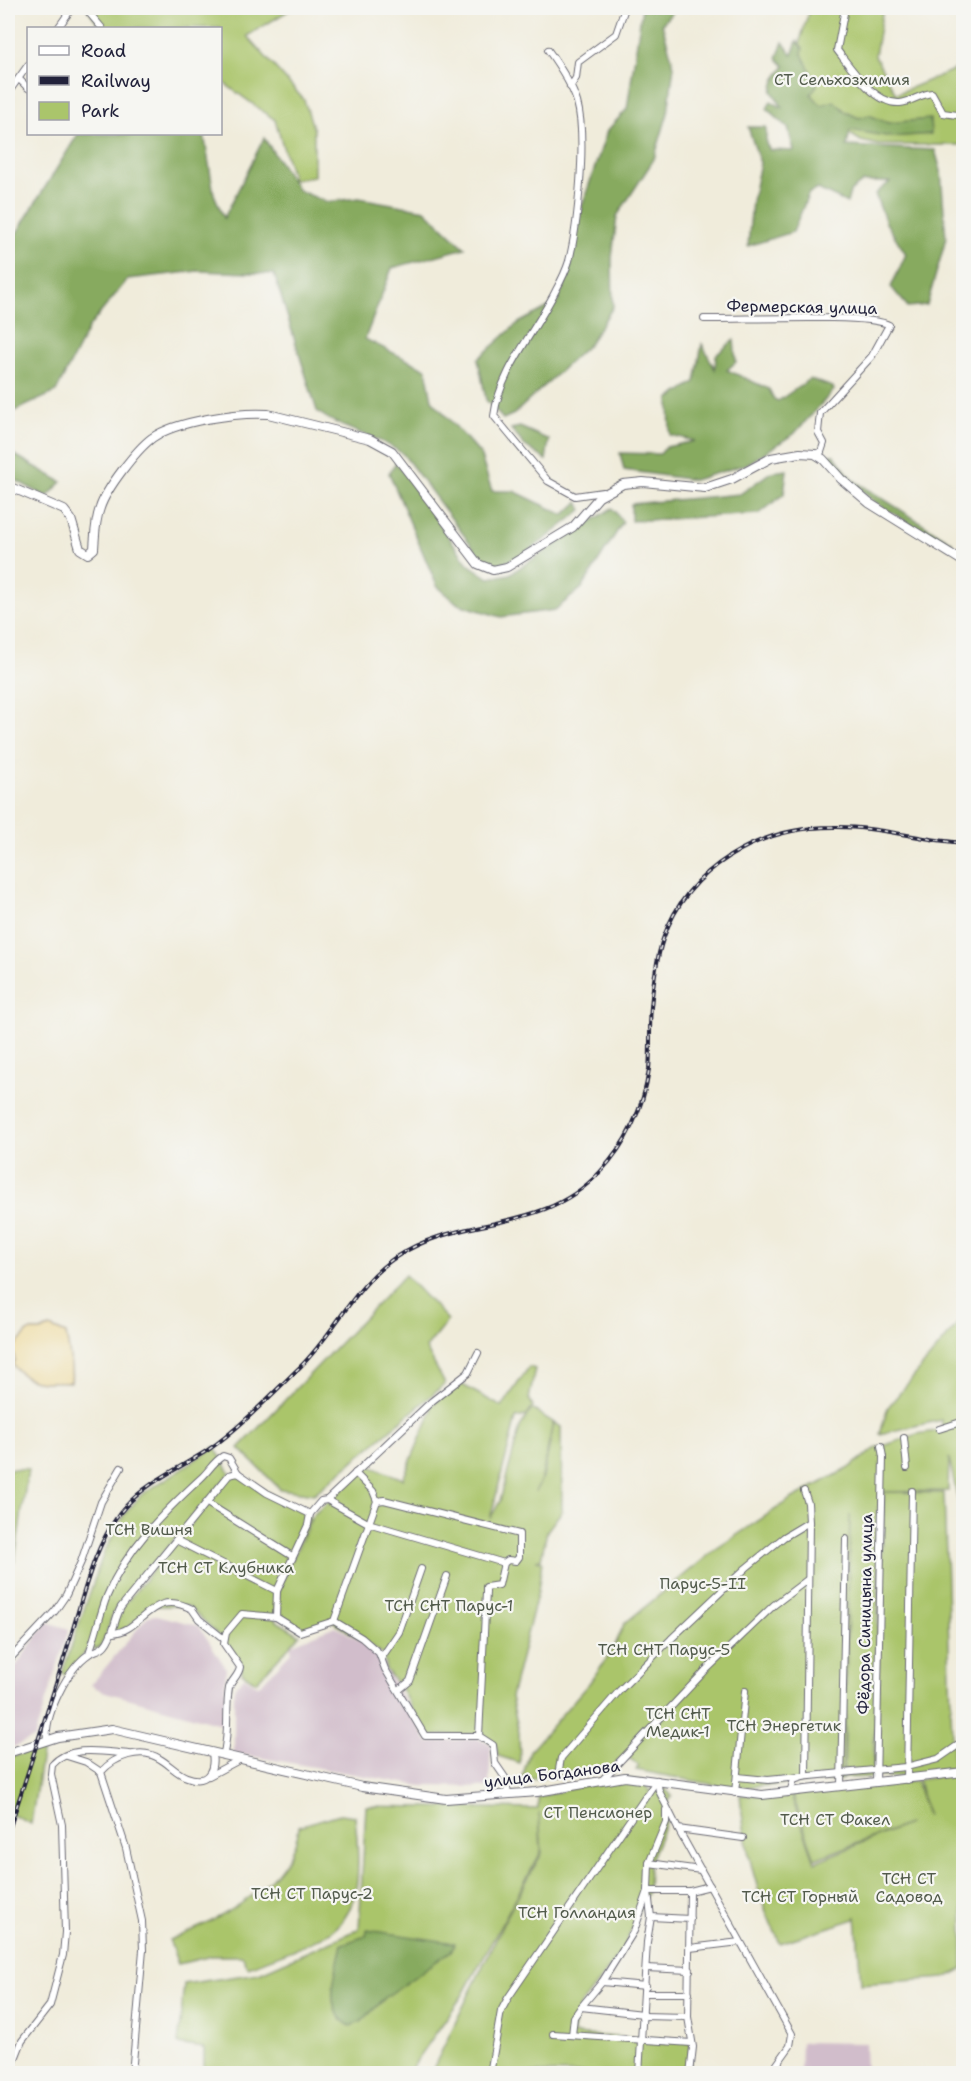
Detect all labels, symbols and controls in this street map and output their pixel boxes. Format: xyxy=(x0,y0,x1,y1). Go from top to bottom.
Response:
legend xyxy=(27,27,222,135)
text: Road xyxy=(81,39,126,63)
text: Railway xyxy=(81,69,151,93)
park label: СТ Сельхозхимия xyxy=(774,69,910,90)
text: Park xyxy=(81,99,120,123)
street label: Фермерская улица xyxy=(726,295,878,319)
street label: Фёдора Синицына улица xyxy=(853,1513,877,1715)
park label: ТСН Вишня xyxy=(105,1519,193,1540)
park label: ТСН СТ Клубника xyxy=(158,1557,294,1578)
park label: Парус-5-II xyxy=(660,1573,746,1594)
park label: ТСН СНТ Парус-1 xyxy=(384,1595,514,1616)
park label: ТСН СНТ Парус-5 xyxy=(598,1639,730,1660)
park label: ТСН СНТ Медик-1 xyxy=(645,1703,711,1742)
park label: ТСН Энергетик xyxy=(727,1715,842,1736)
street label: улица Богданова xyxy=(483,1755,621,1793)
park label: СТ Пенсионер xyxy=(544,1802,652,1823)
park label: ТСН СТ Факел xyxy=(780,1809,890,1830)
park label: ТСН СТ Садовод xyxy=(875,1868,943,1907)
park label: ТСН СТ Парус-2 xyxy=(251,1883,373,1904)
park label: ТСН СТ Горный xyxy=(742,1886,858,1907)
park label: ТСН Голландия xyxy=(518,1902,636,1923)

